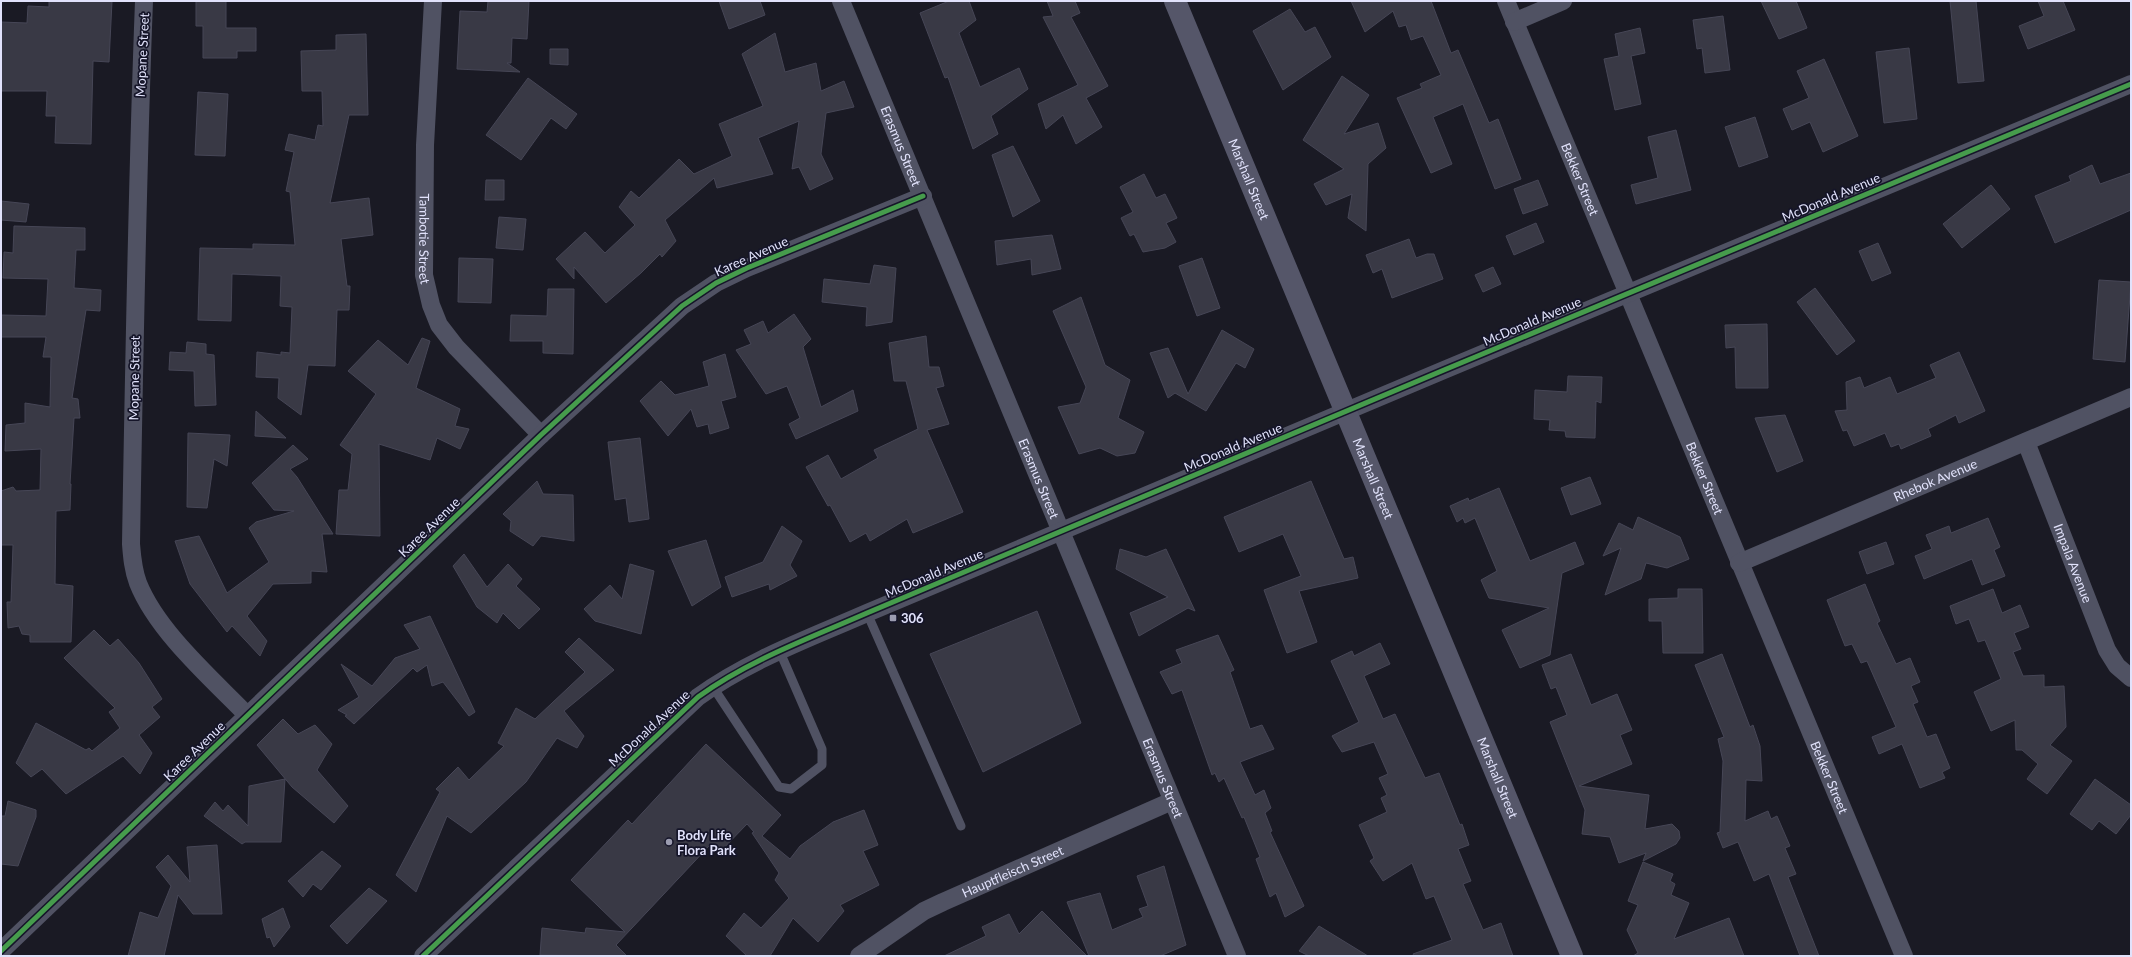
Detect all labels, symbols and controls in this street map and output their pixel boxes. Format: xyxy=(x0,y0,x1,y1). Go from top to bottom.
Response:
street label: Mopane Street xyxy=(132,12,152,98)
street label: Erasmus Street xyxy=(877,104,925,189)
street label: Marshall Street xyxy=(1225,136,1273,222)
street label: Bekker Street xyxy=(1558,141,1603,218)
street label: McDonald Avenue xyxy=(1779,169,1883,225)
street label: Tambotie Street xyxy=(416,194,434,286)
street label: Karee Avenue xyxy=(712,233,791,279)
street label: McDonald Avenue xyxy=(1480,293,1584,349)
street label: Mopane Street xyxy=(125,335,143,420)
street label: McDonald Avenue xyxy=(1181,419,1285,475)
street label: Erasmus Street xyxy=(1015,436,1063,521)
street label: Marshall Street xyxy=(1350,436,1398,522)
street label: Bekker Street xyxy=(1683,440,1727,517)
street label: Rhebok Avenue xyxy=(1891,455,1980,505)
street label: Karee Avenue xyxy=(395,494,463,560)
street label: Impala Avenue xyxy=(2051,521,2096,605)
street label: McDonald Avenue xyxy=(882,545,986,601)
place label: 306 xyxy=(901,610,924,626)
marker: 306 xyxy=(888,613,898,623)
street label: McDonald Avenue xyxy=(605,686,693,770)
street label: Karee Avenue xyxy=(160,718,228,784)
street label: Erasmus Street xyxy=(1139,735,1187,821)
street label: Marshall Street xyxy=(1474,735,1522,821)
street label: Bekker Street xyxy=(1807,739,1852,816)
place label: Body Life Flora Park xyxy=(677,827,736,858)
marker: Body Life Flora Park xyxy=(664,837,674,847)
street label: Hauptfleisch Street xyxy=(959,842,1066,901)

